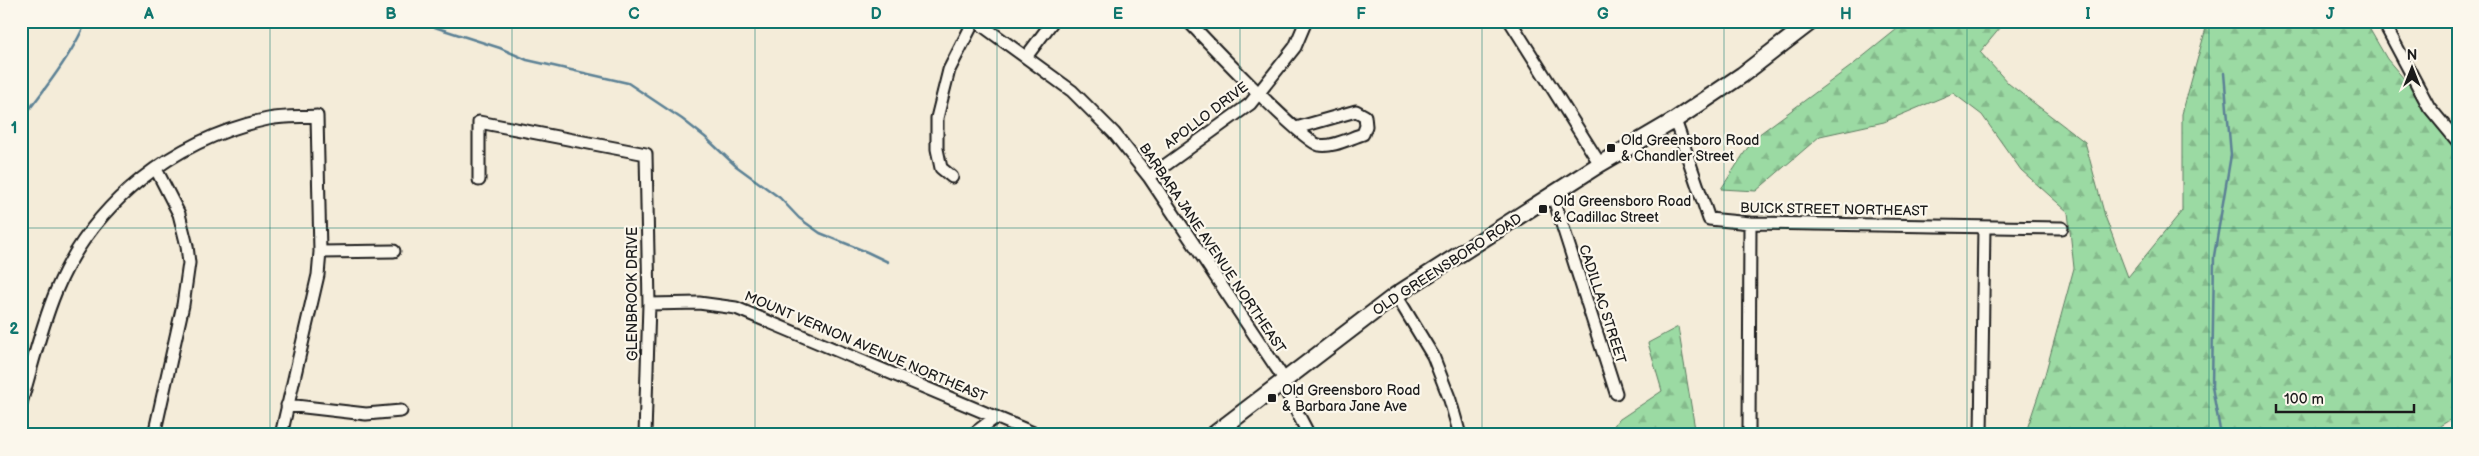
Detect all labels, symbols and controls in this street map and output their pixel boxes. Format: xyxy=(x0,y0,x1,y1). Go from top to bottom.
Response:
text: A xyxy=(143,5,154,24)
text: B xyxy=(385,5,397,24)
text: C xyxy=(628,5,640,24)
text: D xyxy=(870,5,882,24)
text: E xyxy=(1113,5,1123,24)
text: F xyxy=(1356,5,1366,24)
text: G xyxy=(1597,5,1609,24)
text: H xyxy=(1840,5,1852,24)
text: I xyxy=(2085,5,2091,24)
text: J xyxy=(2326,5,2335,24)
north arrow xyxy=(2386,42,2436,92)
text: N xyxy=(2407,47,2417,64)
street label: APOLLO DRIVE xyxy=(1161,78,1252,152)
text: 1 xyxy=(11,119,17,138)
place label: Old Greensboro Road & Chandler Street xyxy=(1621,132,1759,165)
street label: BARBARA JANE AVENUE NORTHEAST xyxy=(1136,140,1290,357)
marker: Old Greensboro Road & Chandler Street xyxy=(1605,142,1617,154)
place label: Old Greensboro Road & Cadillac Street xyxy=(1553,193,1691,226)
street label: BUICK STREET NORTHEAST xyxy=(1740,199,1929,220)
marker: Old Greensboro Road & Cadillac Street xyxy=(1537,203,1549,215)
street label: OLD GREENSBORO ROAD xyxy=(1370,210,1525,319)
street label: GLENBROOK DRIVE xyxy=(624,227,641,361)
street label: CADILLAC STREET xyxy=(1575,242,1630,366)
street label: MOUNT VERNON AVENUE NORTHEAST xyxy=(742,287,990,406)
text: 2 xyxy=(9,320,19,339)
scale bar xyxy=(2276,381,2414,413)
place label: Old Greensboro Road & Barbara Jane Ave xyxy=(1282,382,1420,415)
text: 100 m xyxy=(2284,390,2324,409)
marker: Old Greensboro Road & Barbara Jane Ave xyxy=(1266,392,1278,404)

